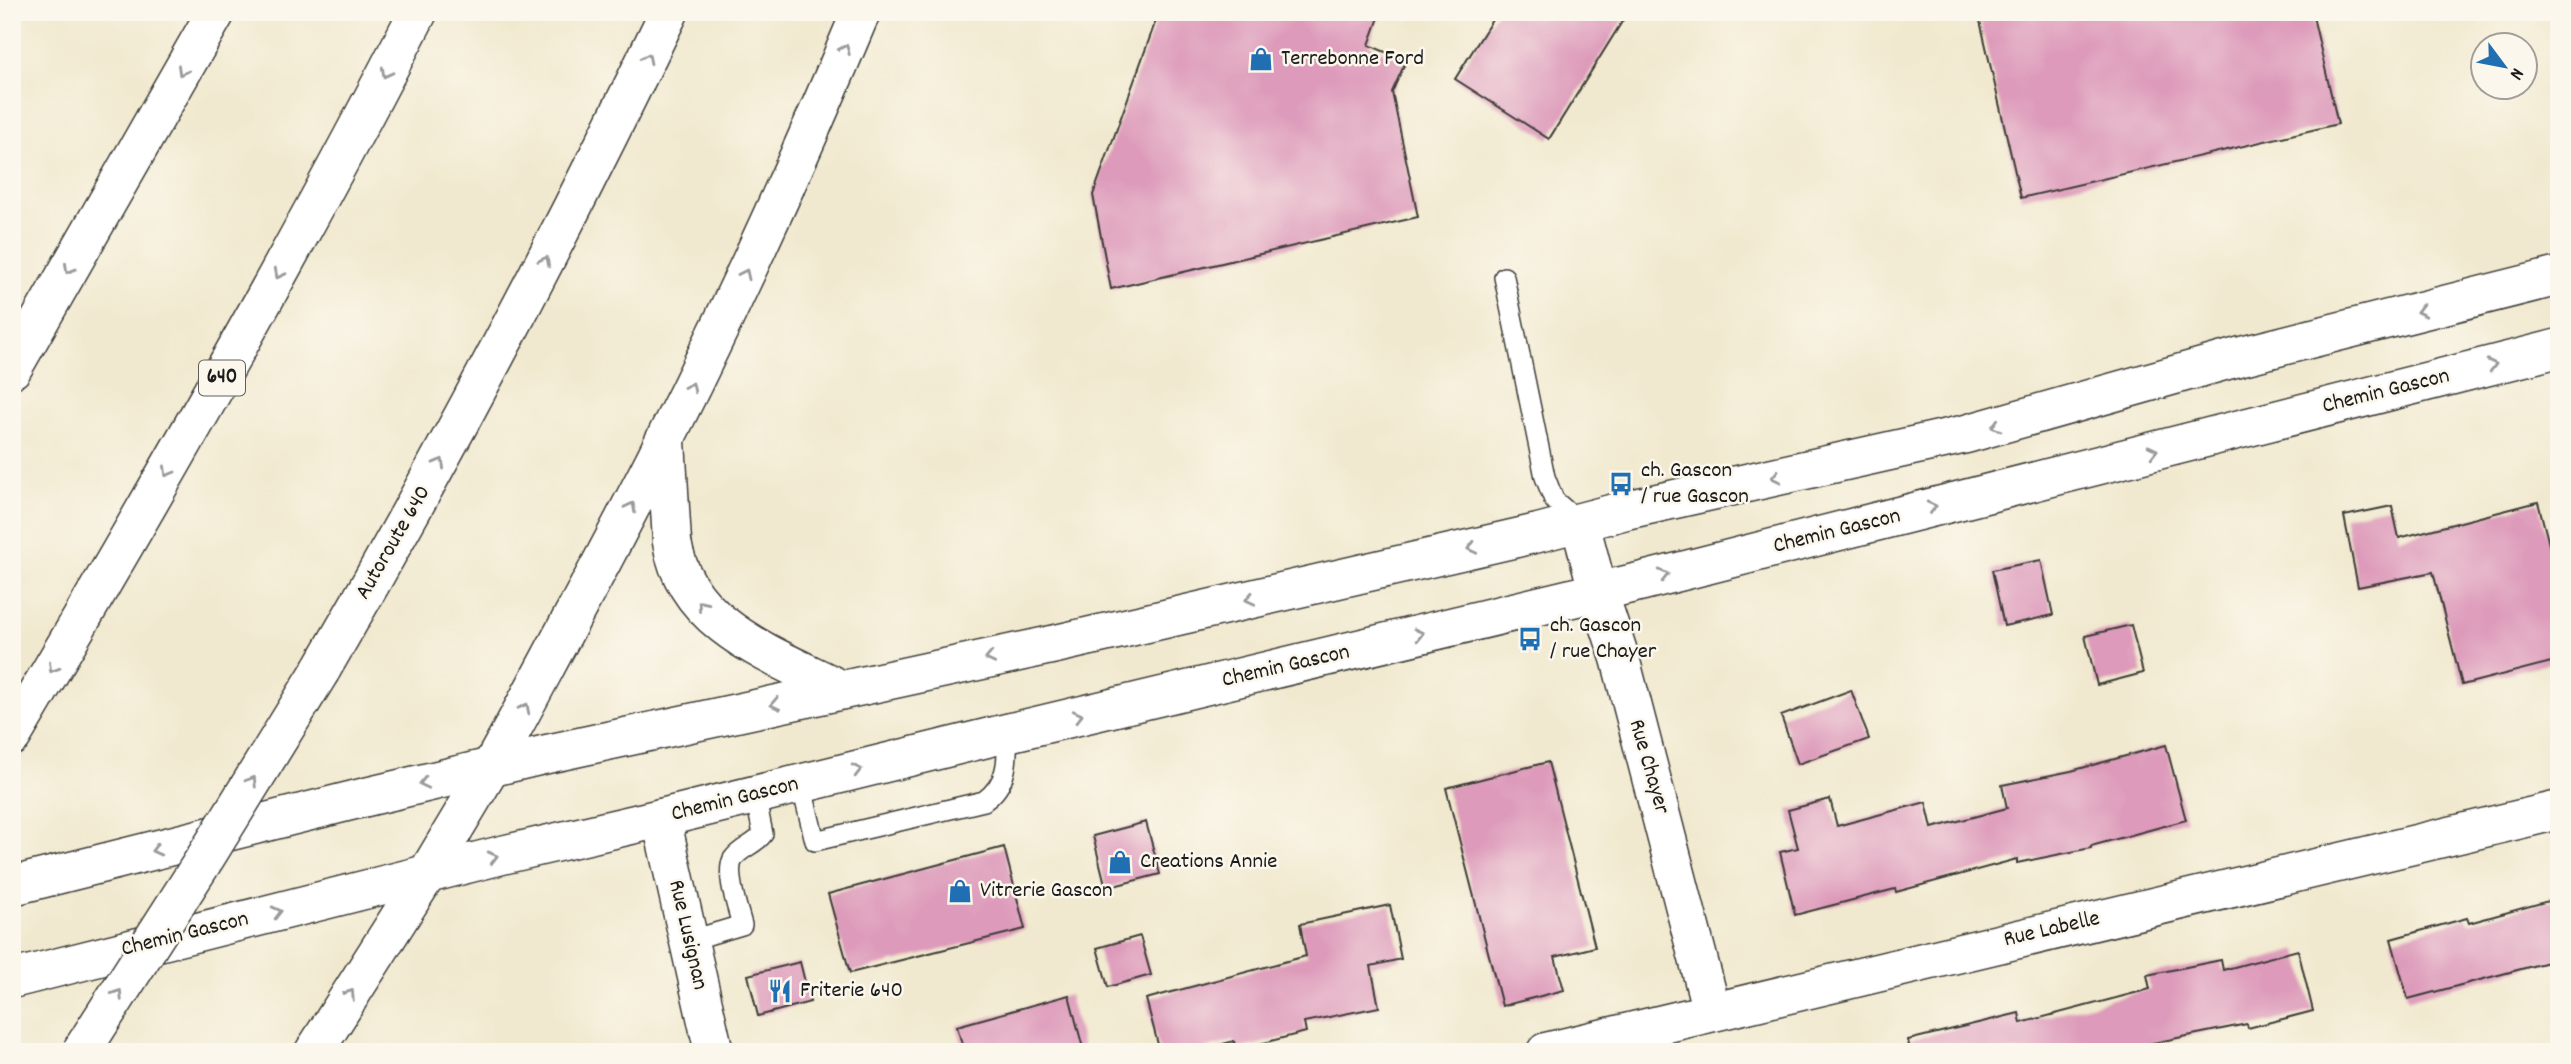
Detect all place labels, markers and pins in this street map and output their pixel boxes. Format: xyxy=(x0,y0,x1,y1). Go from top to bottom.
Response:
place label: Terrebonne Ford xyxy=(1281,43,1424,76)
shop icon: Terrebonne Ford xyxy=(1247,45,1275,73)
place label: ch. Gascon / rue Gascon xyxy=(1641,455,1749,514)
bus stop icon: ch. Gascon / rue Gascon xyxy=(1607,470,1635,498)
place label: ch. Gascon / rue Chayer xyxy=(1550,610,1657,669)
bus stop icon: ch. Gascon / rue Chayer xyxy=(1516,625,1544,653)
place label: Creations Annie xyxy=(1140,846,1277,879)
shop icon: Creations Annie xyxy=(1106,848,1134,876)
place label: Vitrerie Gascon xyxy=(980,875,1113,908)
shop icon: Vitrerie Gascon xyxy=(946,877,974,905)
place label: Friterie 640 xyxy=(800,975,903,1008)
restaurant icon: Friterie 640 xyxy=(766,977,794,1005)

